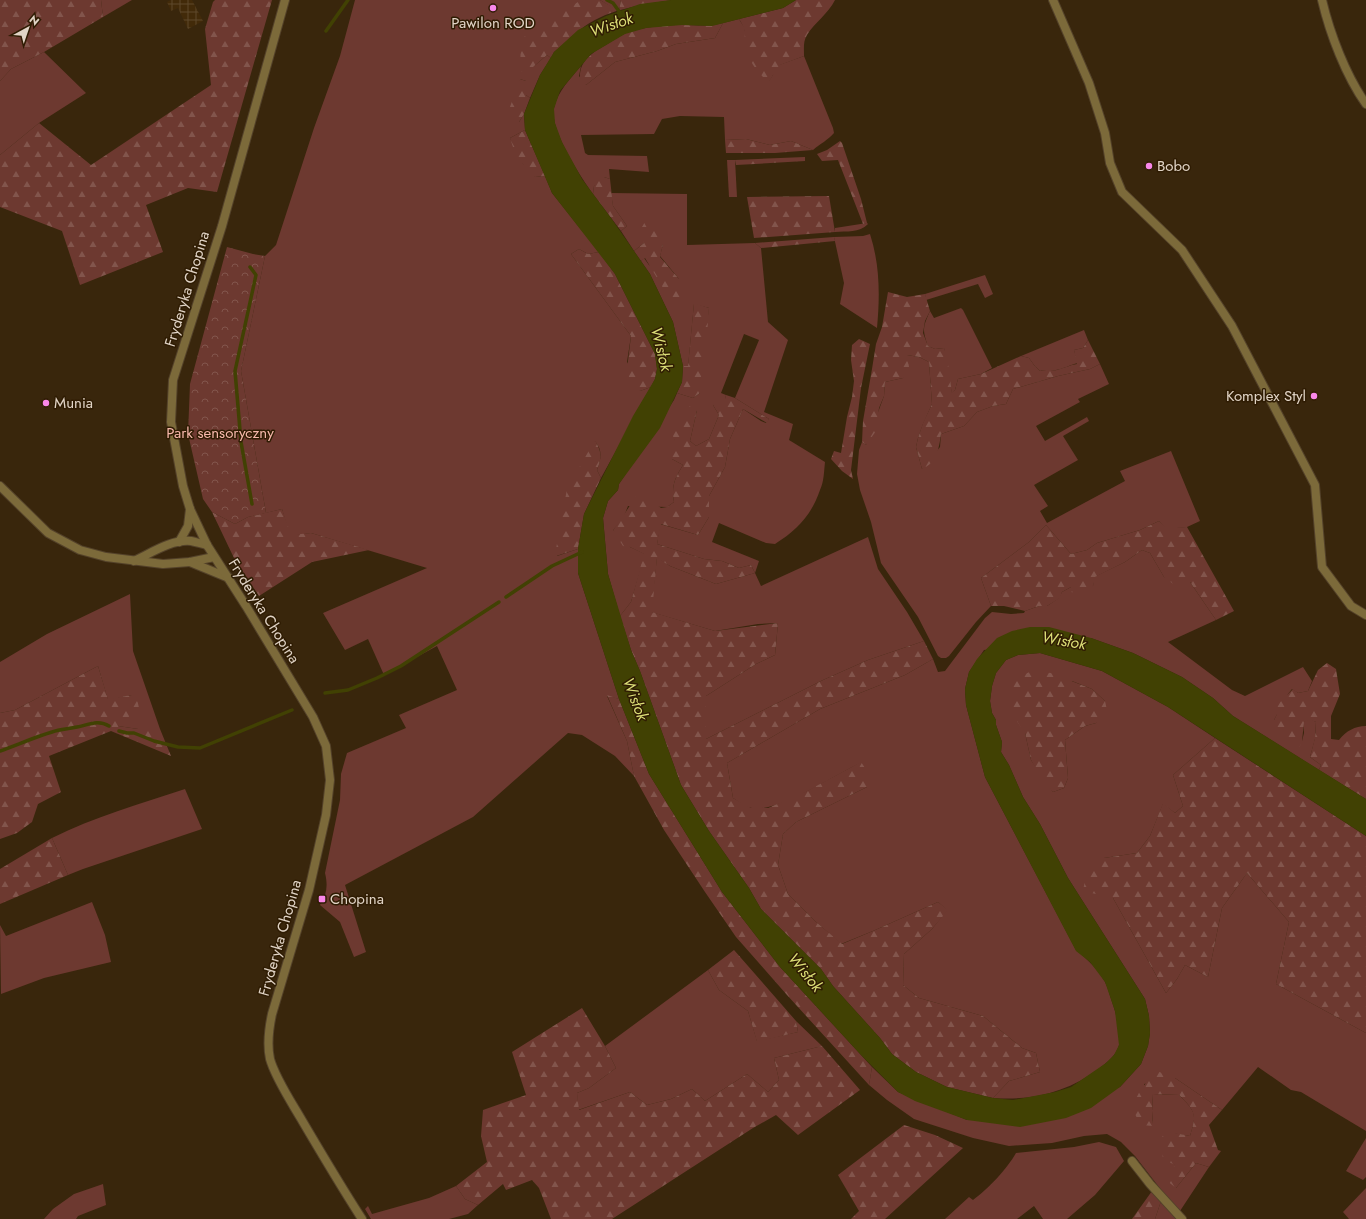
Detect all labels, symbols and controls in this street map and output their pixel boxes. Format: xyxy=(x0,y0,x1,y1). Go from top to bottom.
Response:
marker: Pawilon ROD xyxy=(488,3,498,13)
water label: Wisłok xyxy=(586,6,637,43)
north arrow xyxy=(8,8,48,48)
text: N xyxy=(26,11,43,29)
place label: Pawilon ROD xyxy=(451,12,535,34)
place label: Bobo xyxy=(1157,155,1190,177)
marker: Bobo xyxy=(1144,161,1154,171)
street label: Fryderyka Chopina xyxy=(159,228,215,350)
water label: Wisłok xyxy=(645,325,678,375)
place label: Komplex Styl xyxy=(1226,385,1306,407)
marker: Komplex Styl xyxy=(1309,391,1319,401)
place label: Munia xyxy=(54,392,93,414)
marker: Munia xyxy=(41,398,51,408)
park label: Park sensoryczny xyxy=(166,422,274,444)
street label: Fryderyka Chopina xyxy=(223,554,305,668)
water label: Wisłok xyxy=(1040,625,1089,656)
water label: Wisłok xyxy=(617,674,655,725)
street label: Fryderyka Chopina xyxy=(253,877,307,999)
place label: Chopina xyxy=(330,888,384,910)
marker: Chopina xyxy=(317,894,327,904)
water label: Wisłok xyxy=(783,948,829,998)

